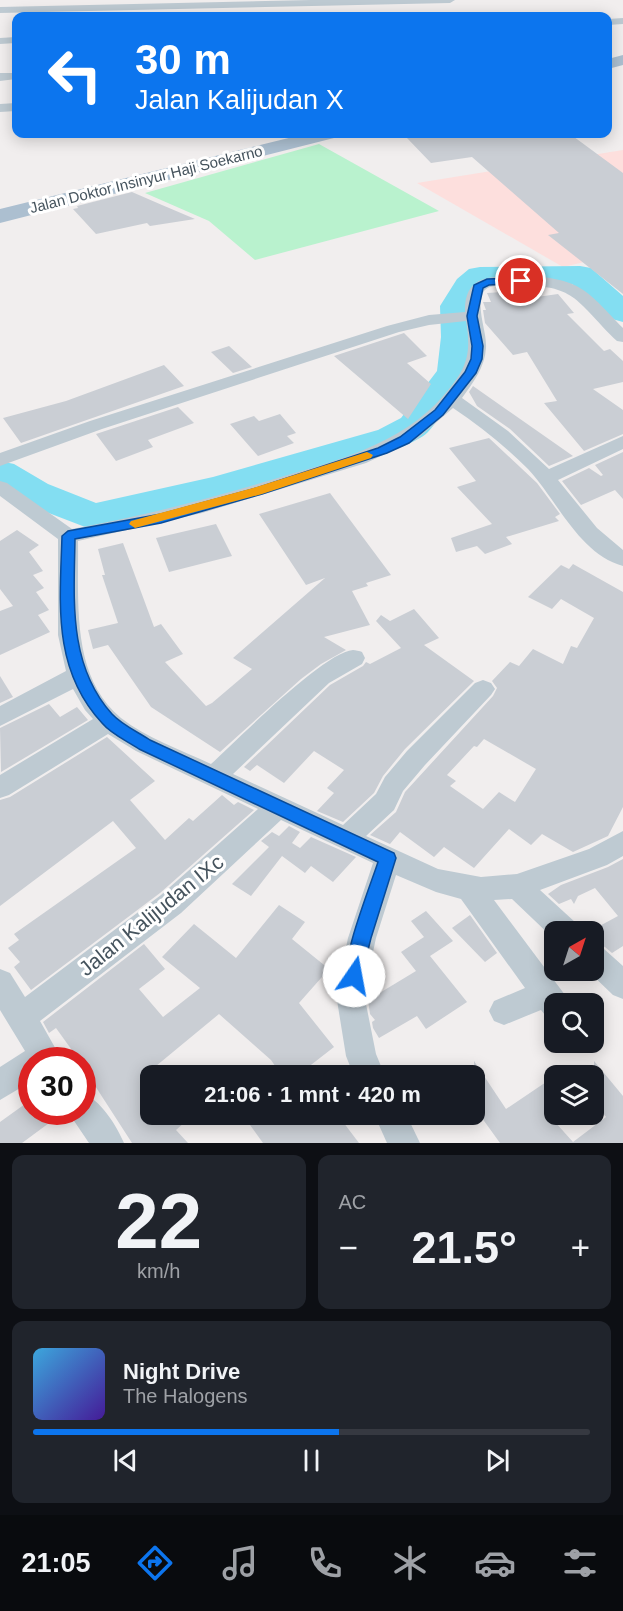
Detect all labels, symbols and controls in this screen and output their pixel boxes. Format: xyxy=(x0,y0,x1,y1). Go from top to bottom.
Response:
icon: left xyxy=(36,36,114,114)
text: 30 m xyxy=(135,36,231,83)
text: Jalan Kalijudan X xyxy=(135,85,344,115)
street label: Jalan Doktor Insinyur Haji Soekarno xyxy=(28,142,264,216)
pin xyxy=(495,255,546,306)
icon: arrive xyxy=(504,264,537,297)
street label: Jalan Kalijudan IXc xyxy=(74,850,228,980)
north arrow xyxy=(544,921,604,981)
map controls xyxy=(544,921,604,1125)
position arrow xyxy=(322,944,386,1008)
button: search xyxy=(544,993,604,1053)
speed limit sign: 30 xyxy=(18,1047,96,1125)
button: layers xyxy=(544,1065,604,1125)
text: 21:06 · 1 mnt · 420 m xyxy=(204,1082,421,1107)
text: 22 xyxy=(115,1177,202,1265)
text: AC xyxy=(339,1191,366,1213)
text: 21.5° xyxy=(411,1222,517,1273)
text: − xyxy=(339,1229,358,1266)
text: + xyxy=(571,1229,590,1266)
text: km/h xyxy=(137,1260,180,1282)
text: Night Drive xyxy=(123,1359,240,1384)
text: The Halogens xyxy=(123,1385,248,1407)
icon: previous xyxy=(109,1444,142,1477)
icon: pause xyxy=(295,1444,328,1477)
icon: next xyxy=(481,1444,514,1477)
icon: directions xyxy=(134,1542,176,1584)
icon: music xyxy=(219,1542,261,1584)
icon: phone xyxy=(304,1542,346,1584)
icon: climate xyxy=(389,1542,431,1584)
icon: car xyxy=(474,1542,516,1584)
icon: filters xyxy=(559,1542,601,1584)
text: 21:05 xyxy=(22,1548,91,1578)

